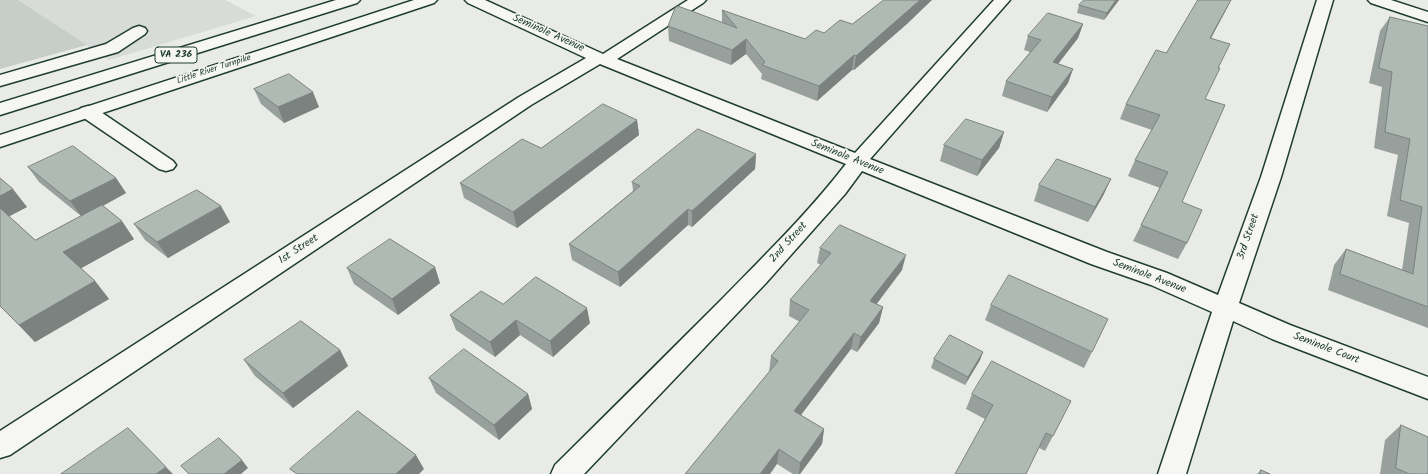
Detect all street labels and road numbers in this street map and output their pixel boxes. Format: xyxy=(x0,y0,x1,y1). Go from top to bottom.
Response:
street label: Seminole Avenue xyxy=(510,12,586,56)
road number: VA 236 xyxy=(155,47,197,63)
street label: Little River Turnpike xyxy=(176,53,252,87)
street label: Seminole Avenue xyxy=(809,137,885,179)
street label: 3rd Street xyxy=(1235,212,1263,262)
street label: 2nd Street xyxy=(767,220,811,266)
street label: 1st Street xyxy=(277,232,321,268)
street label: Seminole Avenue xyxy=(1110,257,1188,297)
street label: Seminole Court xyxy=(1291,330,1361,368)

